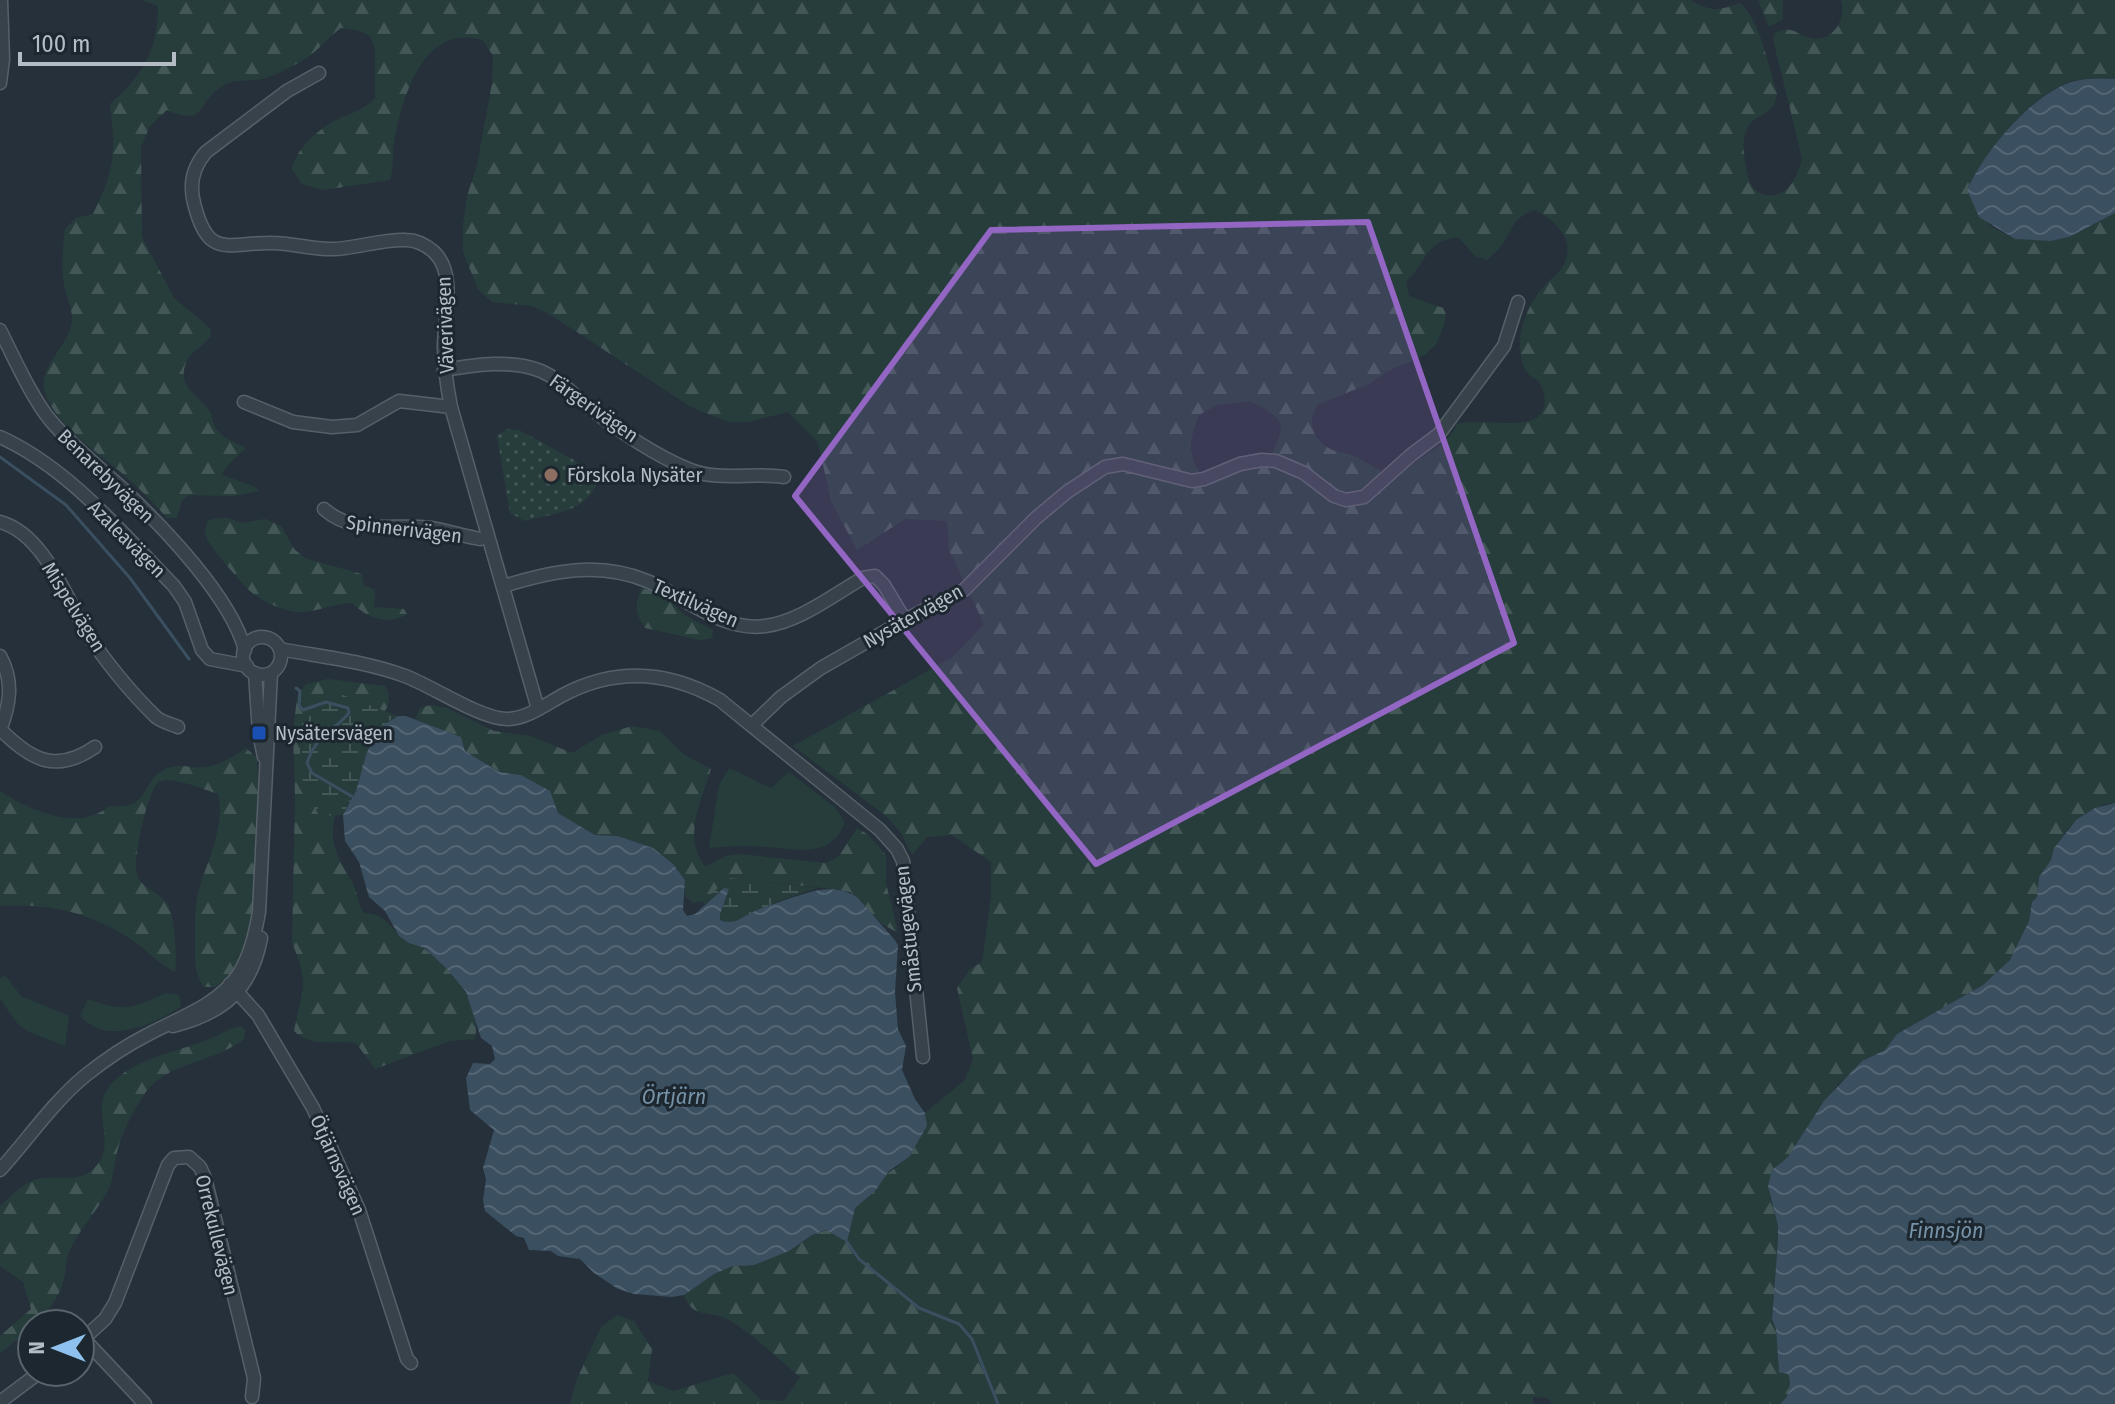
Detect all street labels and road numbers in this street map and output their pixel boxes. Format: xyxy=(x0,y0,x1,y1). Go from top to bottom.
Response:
street label: Väverivägen xyxy=(431,276,459,374)
street label: Färgerivägen xyxy=(545,369,643,447)
street label: Benarebyvägen xyxy=(53,424,159,528)
street label: Azaleavägen xyxy=(83,495,171,583)
street label: Spinnerivägen xyxy=(345,510,463,548)
street label: Mispelvägen xyxy=(37,558,111,656)
street label: Textilvägen xyxy=(650,574,742,632)
street label: Nysätervägen xyxy=(859,579,967,653)
street label: Småstugevägen xyxy=(889,865,927,993)
street label: Ötjärnsvägen xyxy=(305,1111,371,1219)
street label: Orrekullevägen xyxy=(190,1172,244,1298)

